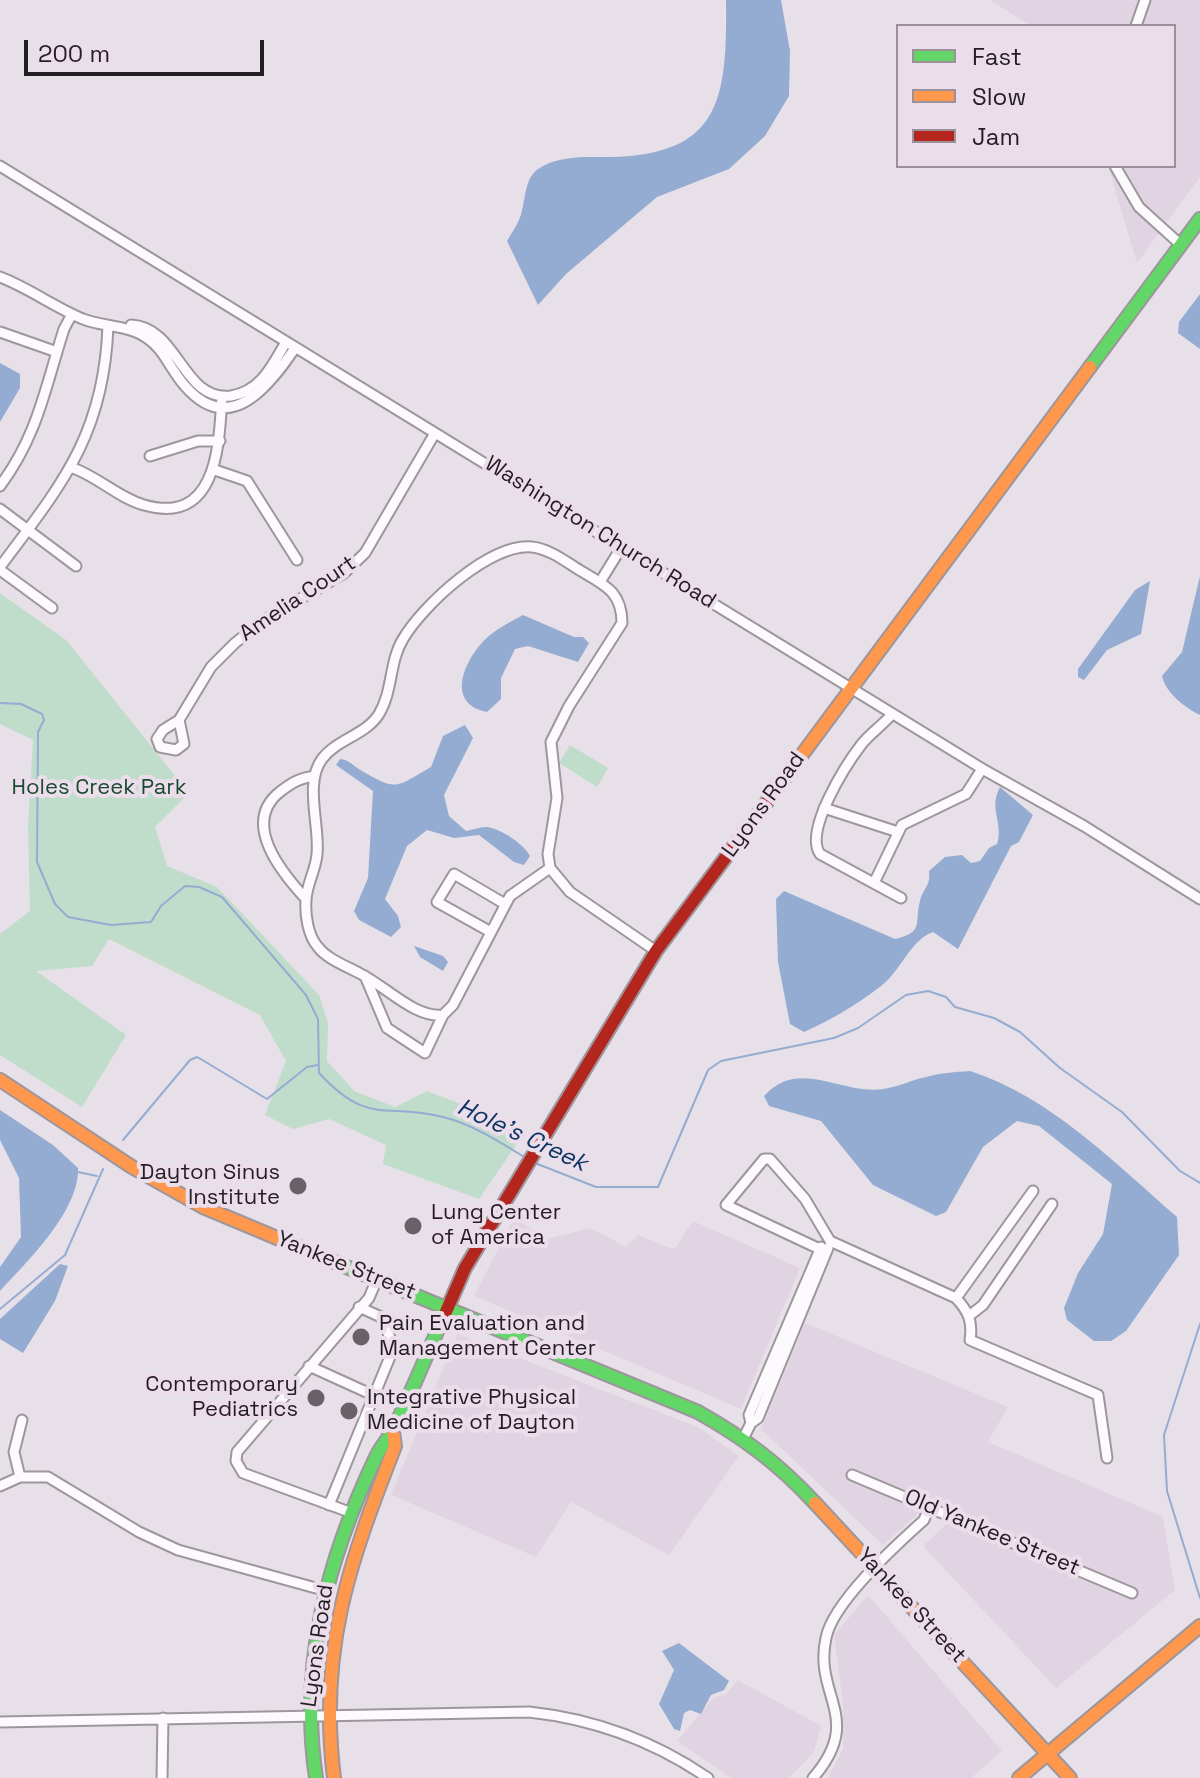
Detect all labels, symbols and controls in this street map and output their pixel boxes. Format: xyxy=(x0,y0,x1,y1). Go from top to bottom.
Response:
scale bar xyxy=(28,24,268,74)
legend xyxy=(896,24,1176,168)
text: 200 m xyxy=(38,38,110,69)
text: Fast xyxy=(972,41,1022,72)
text: Slow xyxy=(972,81,1026,112)
text: Jam xyxy=(972,121,1020,152)
street label: Washington Church Road xyxy=(480,451,720,615)
street label: Amelia Court xyxy=(235,550,361,648)
street label: Lyons Road xyxy=(717,747,811,863)
park label: Holes Creek Park xyxy=(11,775,187,801)
water label: Hole's Creek xyxy=(452,1093,592,1179)
place label: Dayton Sinus Institute xyxy=(140,1160,280,1212)
marker: Dayton Sinus Institute xyxy=(287,1175,309,1197)
place label: Lung Center of America xyxy=(431,1200,561,1252)
marker: Lung Center of America xyxy=(402,1215,424,1237)
street label: Yankee Street xyxy=(272,1226,420,1306)
place label: Pain Evaluation and Management Center xyxy=(379,1311,596,1362)
marker: Pain Evaluation and Management Center xyxy=(350,1326,372,1348)
place label: Contemporary Pediatrics xyxy=(145,1372,298,1424)
place label: Integrative Physical Medicine of Dayton xyxy=(367,1385,576,1436)
marker: Contemporary Pediatrics xyxy=(305,1387,327,1409)
marker: Integrative Physical Medicine of Dayton xyxy=(338,1400,360,1422)
street label: Old Yankee Street xyxy=(900,1484,1084,1582)
street label: Yankee Street xyxy=(851,1543,971,1669)
street label: Lyons Road xyxy=(296,1583,340,1709)

